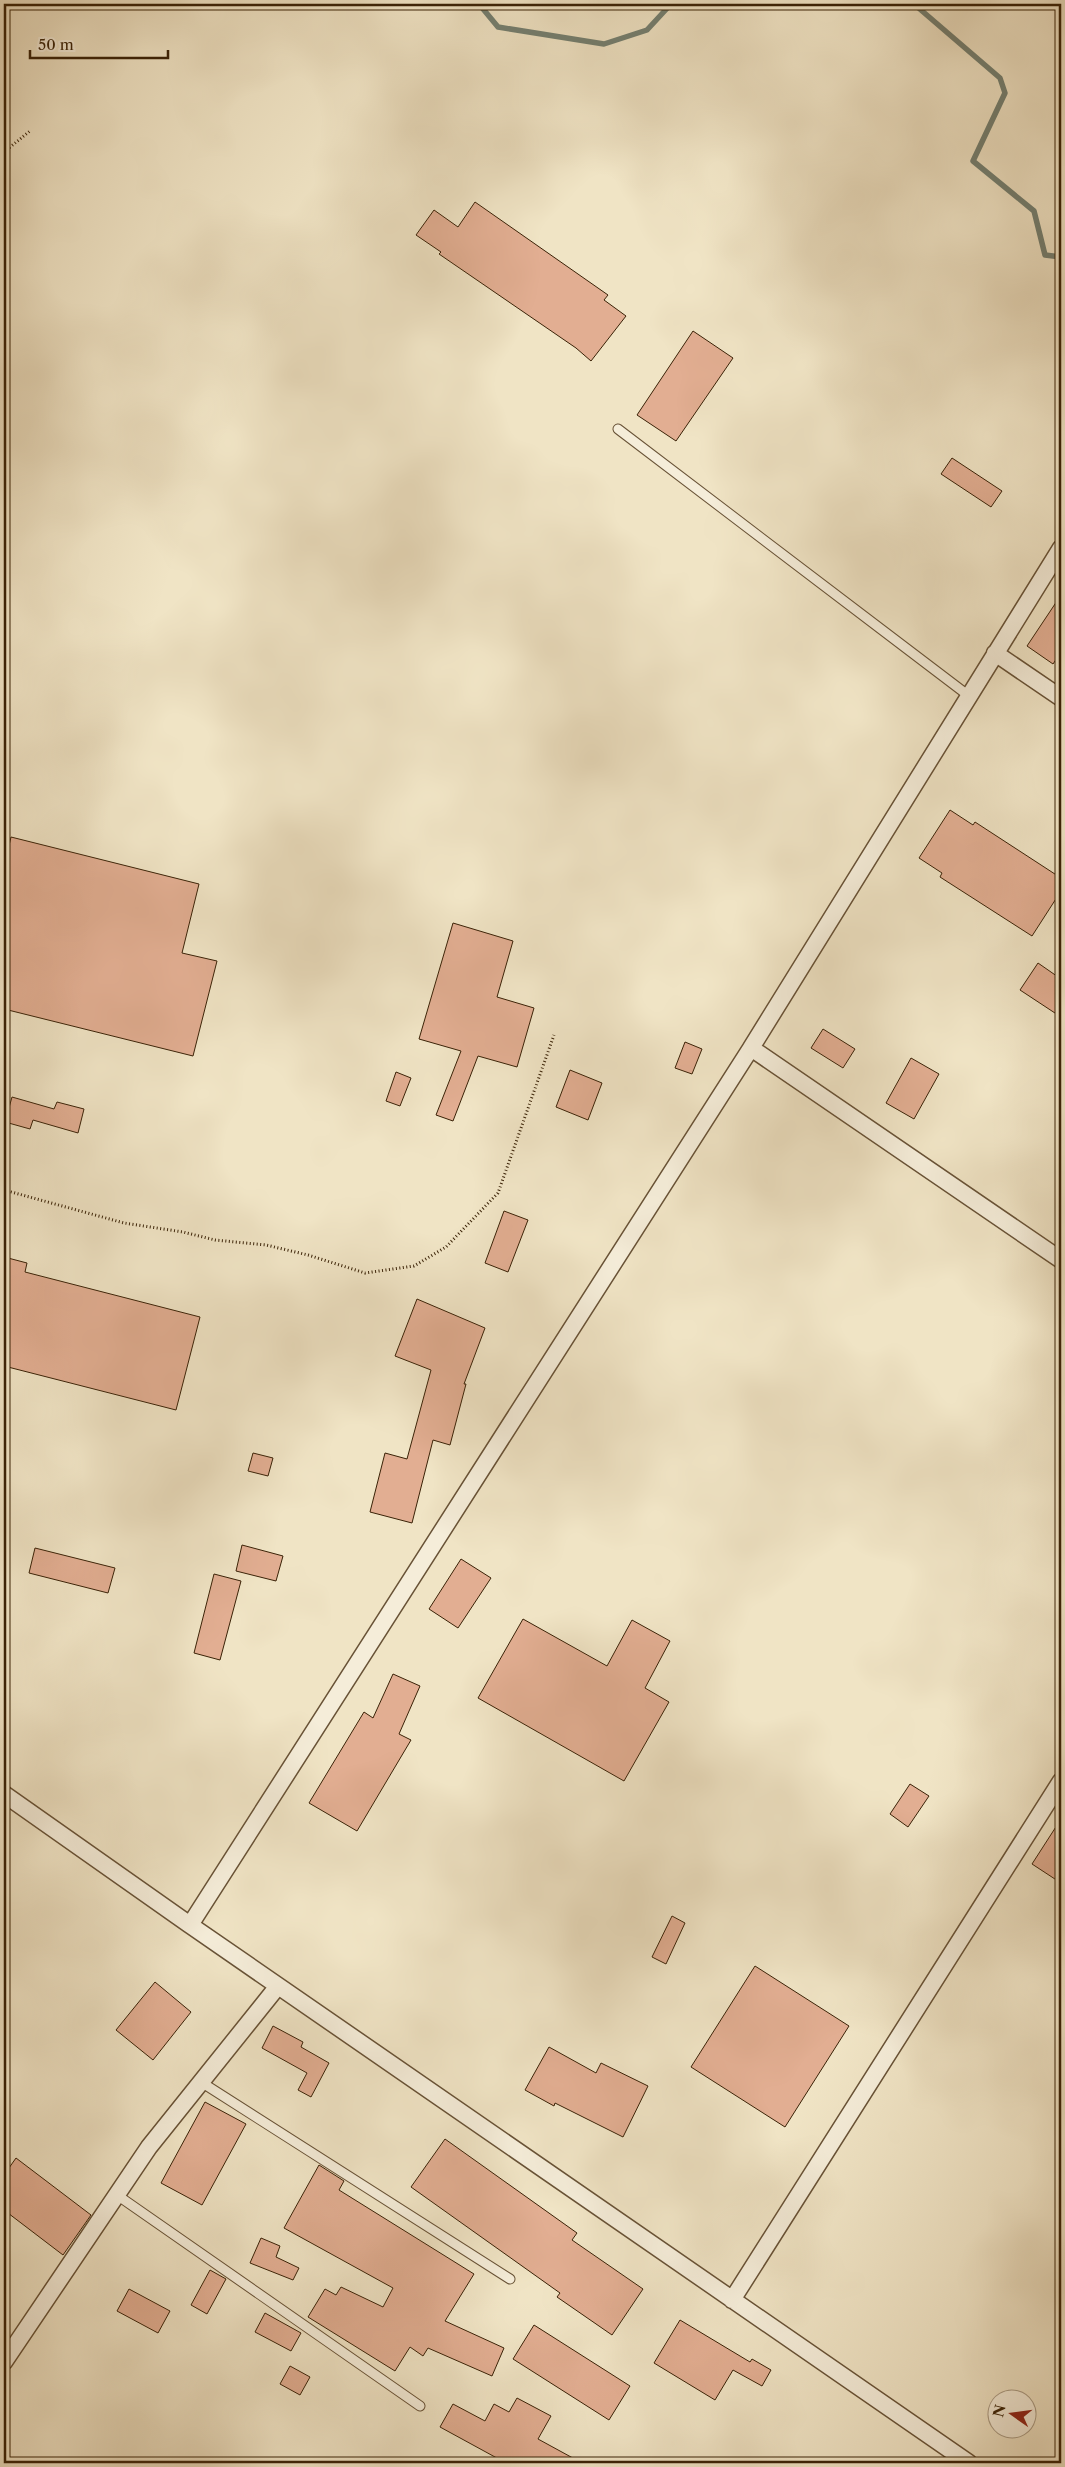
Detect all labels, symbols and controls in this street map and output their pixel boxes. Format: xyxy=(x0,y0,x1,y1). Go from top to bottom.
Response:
scale bar xyxy=(30,28,168,60)
text: 50 m xyxy=(38,35,74,54)
north arrow xyxy=(988,2390,1038,2440)
text: N xyxy=(989,2403,1010,2419)

